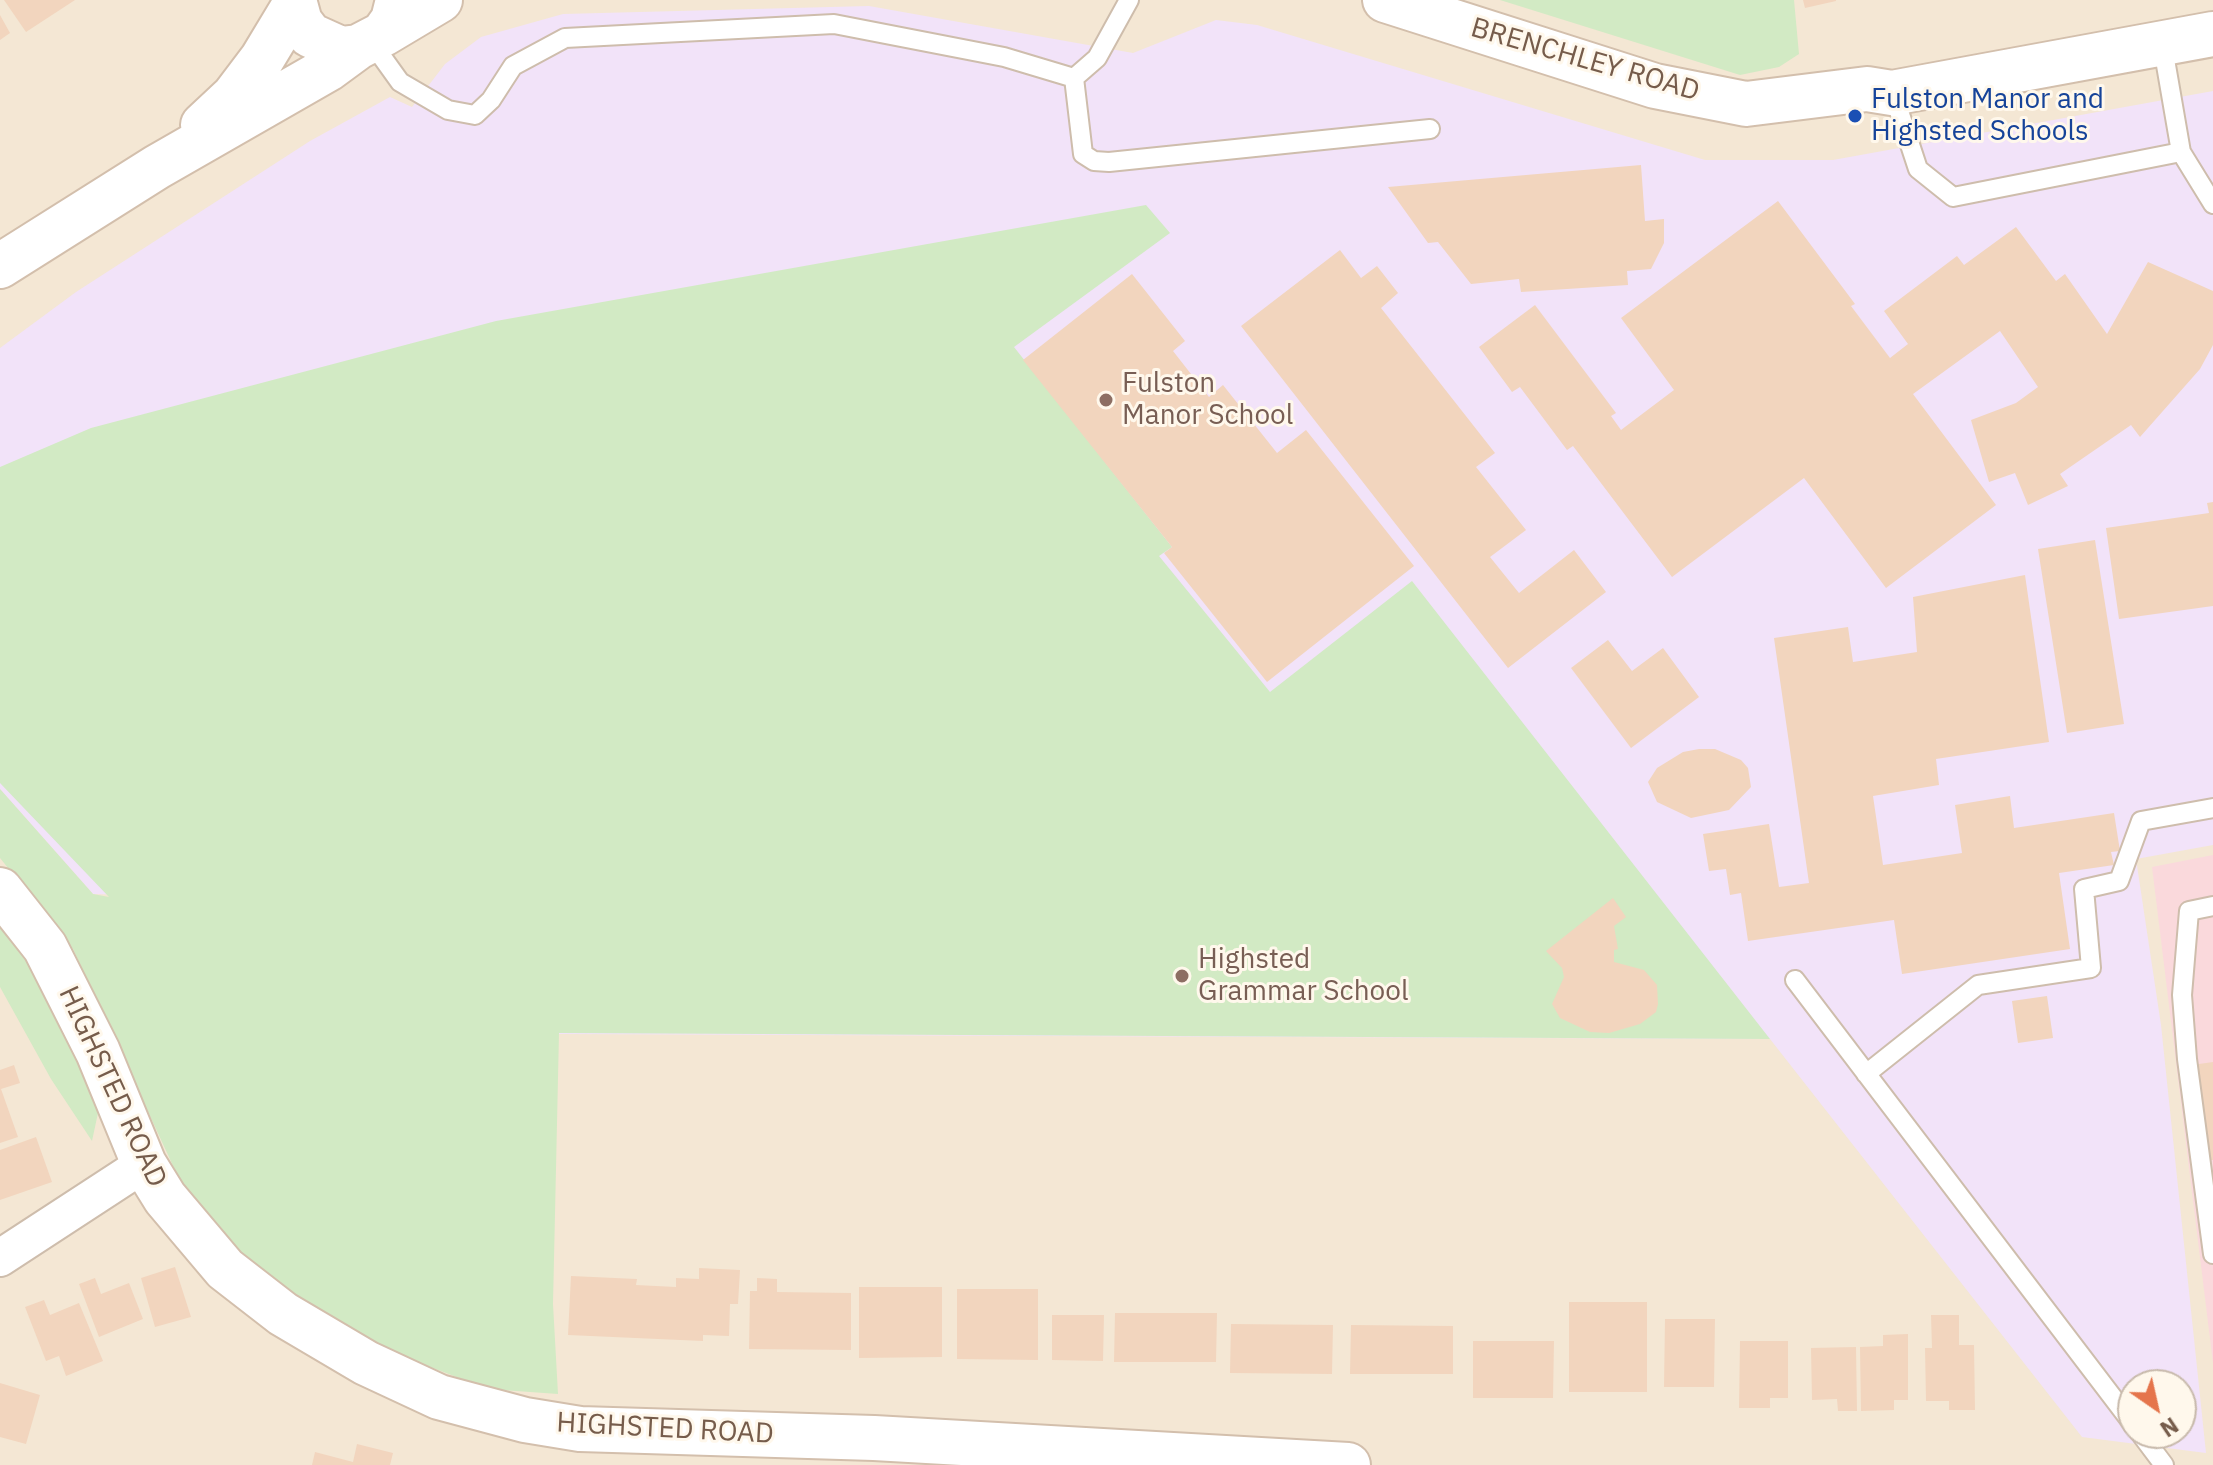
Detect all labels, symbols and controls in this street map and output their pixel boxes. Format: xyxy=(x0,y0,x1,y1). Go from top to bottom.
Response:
street label: BRENCHLEY ROAD xyxy=(1467,11,1703,109)
place label: Fulston Manor and Highsted Schools xyxy=(1871,83,2104,149)
marker: Fulston Manor and Highsted Schools xyxy=(1846,107,1864,125)
place label: Fulston Manor School xyxy=(1122,367,1293,433)
marker: Fulston Manor School xyxy=(1097,391,1115,409)
place label: Highsted Grammar School xyxy=(1198,943,1409,1009)
marker: Highsted Grammar School xyxy=(1173,967,1191,985)
street label: HIGHSTED ROAD xyxy=(51,981,173,1193)
north arrow xyxy=(2117,1369,2197,1449)
street label: HIGHSTED ROAD xyxy=(555,1407,775,1451)
text: N xyxy=(2155,1411,2184,1444)

